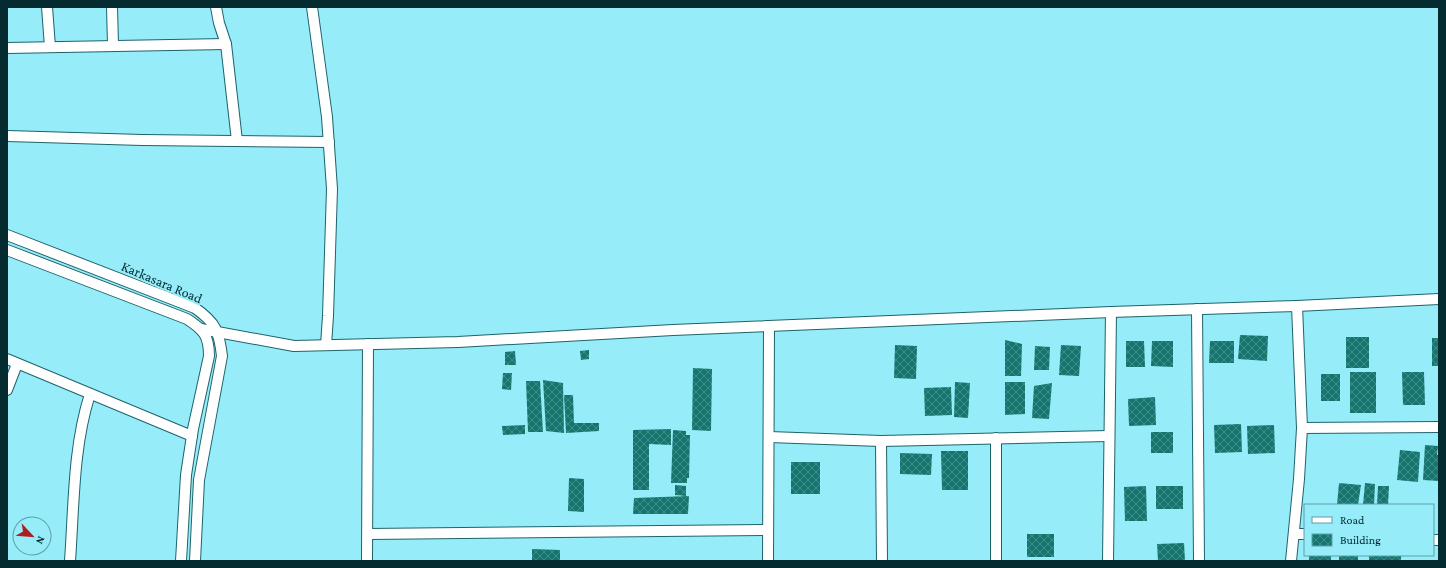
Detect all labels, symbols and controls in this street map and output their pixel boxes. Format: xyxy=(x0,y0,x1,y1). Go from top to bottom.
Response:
street label: Karkasara Road xyxy=(119,258,206,307)
legend xyxy=(1304,504,1434,556)
text: Road xyxy=(1340,513,1365,527)
north arrow xyxy=(12,516,52,556)
text: Building xyxy=(1340,533,1381,547)
text: N xyxy=(34,534,48,547)

